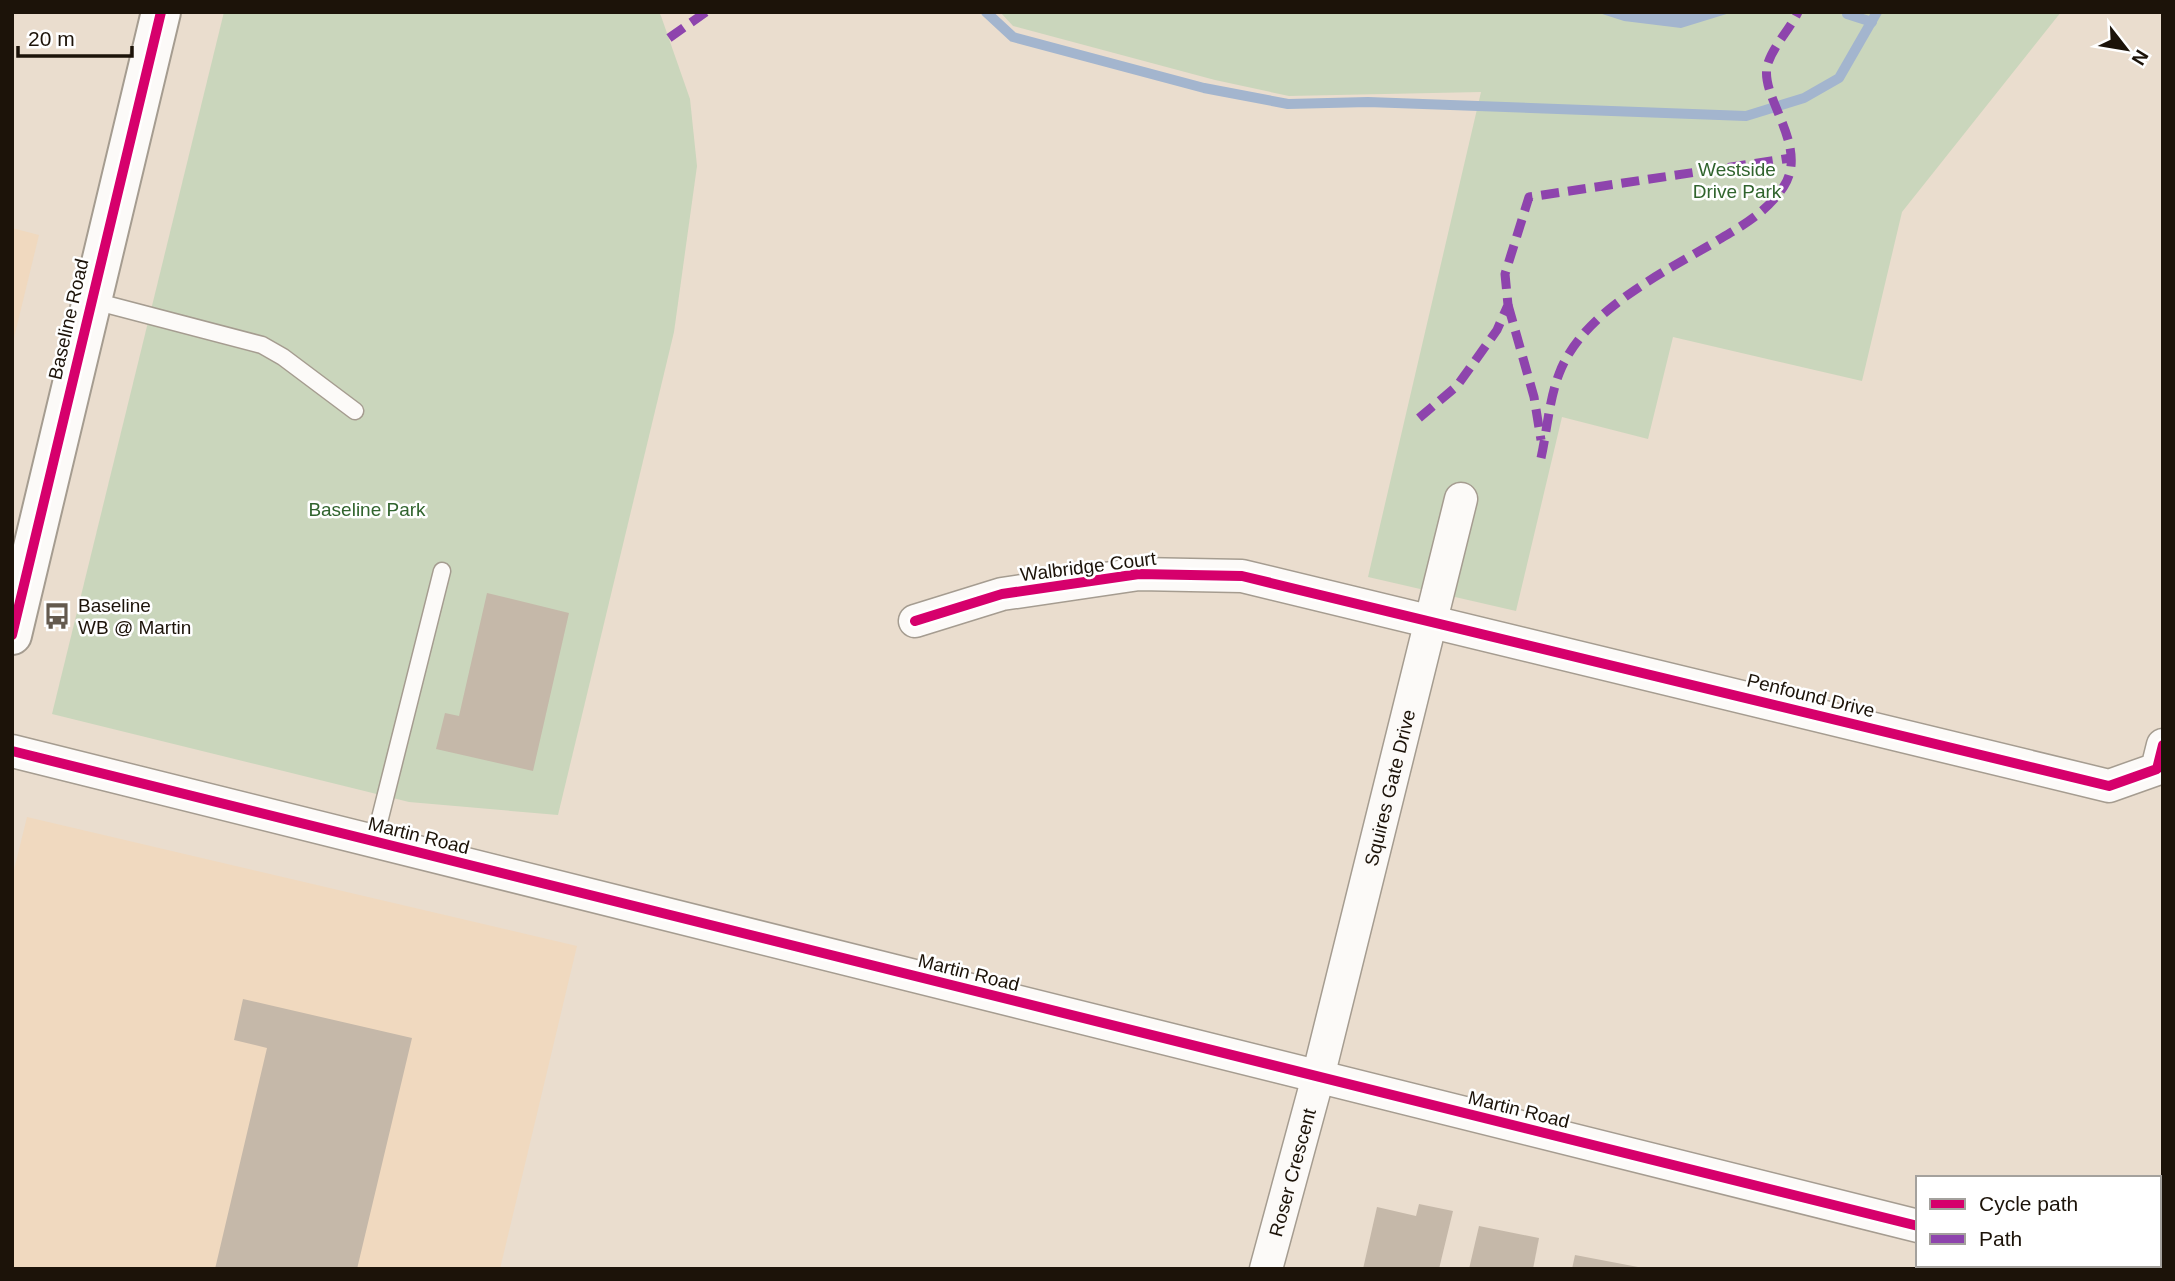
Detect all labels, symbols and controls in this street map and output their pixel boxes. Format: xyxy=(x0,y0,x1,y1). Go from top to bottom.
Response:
scale bar xyxy=(18,14,131,58)
north arrow xyxy=(2091,14,2161,84)
text: 20 m xyxy=(28,27,75,50)
text: N xyxy=(2128,46,2153,69)
park label: Westside Drive Park xyxy=(1693,159,1782,202)
street label: Baseline Road xyxy=(44,257,93,382)
park label: Baseline Park xyxy=(308,499,426,520)
street label: Walbridge Court xyxy=(1019,548,1158,585)
place label: Baseline WB @ Martin xyxy=(78,595,191,638)
bus stop icon: Baseline WB @ Martin xyxy=(42,601,72,631)
street label: Penfound Drive xyxy=(1745,669,1877,722)
street label: Squires Gate Drive xyxy=(1361,707,1420,868)
street label: Martin Road xyxy=(366,813,472,858)
street label: Martin Road xyxy=(916,950,1022,995)
street label: Martin Road xyxy=(1466,1087,1572,1132)
street label: Roser Crescent xyxy=(1265,1105,1320,1239)
legend xyxy=(1916,1176,2161,1267)
text: Cycle path xyxy=(1979,1192,2078,1215)
text: Path xyxy=(1979,1227,2022,1250)

